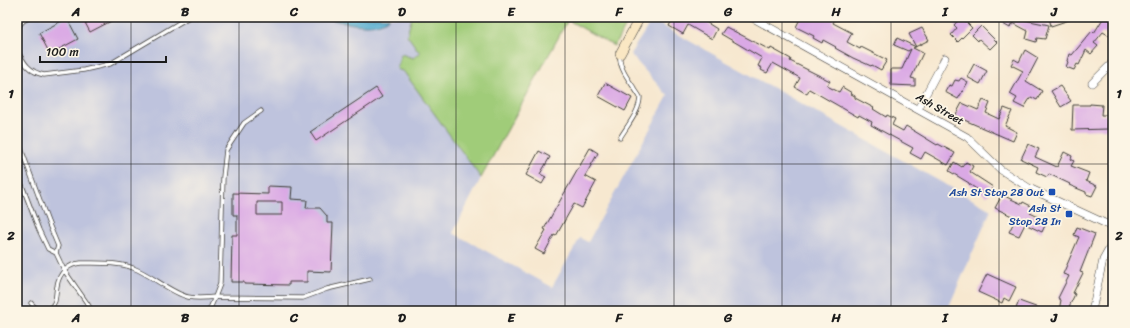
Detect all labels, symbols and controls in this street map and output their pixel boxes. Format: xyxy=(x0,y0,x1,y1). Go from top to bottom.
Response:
text: A xyxy=(71,0,80,23)
text: B xyxy=(181,0,190,23)
text: C xyxy=(289,0,299,23)
text: D xyxy=(398,0,406,23)
text: E xyxy=(507,0,516,23)
text: F xyxy=(614,0,623,23)
text: G xyxy=(723,0,733,23)
text: H xyxy=(830,0,841,23)
text: I xyxy=(941,0,949,23)
text: J xyxy=(1050,0,1058,23)
scale bar xyxy=(40,38,166,64)
text: 100 m xyxy=(46,41,79,63)
text: 1 xyxy=(8,82,14,105)
text: 1 xyxy=(1116,82,1122,105)
street label: Ash Street xyxy=(911,87,968,131)
place label: Ash St Stop 28 Out xyxy=(948,183,1044,202)
marker: Ash St Stop 28 Out xyxy=(1047,187,1057,197)
place label: Ash St Stop 28 In xyxy=(1009,199,1062,231)
marker: Ash St Stop 28 In xyxy=(1064,209,1074,219)
text: 2 xyxy=(6,224,15,247)
text: 2 xyxy=(1114,224,1123,247)
text: A xyxy=(71,306,80,328)
text: B xyxy=(181,306,190,328)
text: C xyxy=(289,306,299,328)
text: D xyxy=(398,306,406,328)
text: E xyxy=(507,306,516,328)
text: F xyxy=(614,306,623,328)
text: G xyxy=(723,306,733,328)
text: H xyxy=(830,306,841,328)
text: I xyxy=(941,306,949,328)
text: J xyxy=(1050,306,1058,328)

